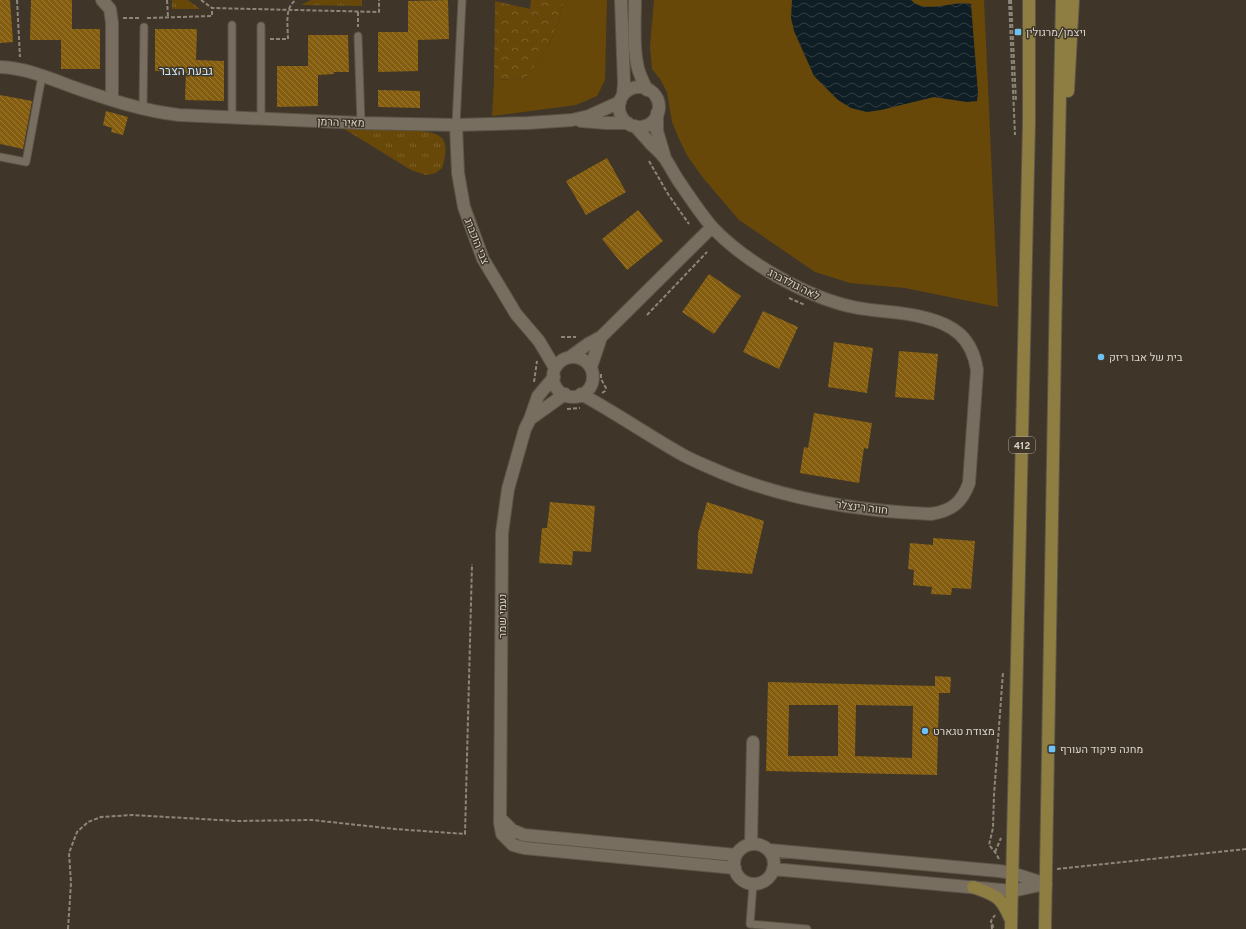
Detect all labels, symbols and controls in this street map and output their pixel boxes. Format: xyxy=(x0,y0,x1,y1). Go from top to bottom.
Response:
place label: ויצמן/מרגולין xyxy=(1026,26,1086,40)
marker: ויצמן/מרגולין xyxy=(1013,27,1023,37)
district label: גבעת הצבר xyxy=(159,64,213,80)
street label: מאיר הרמן xyxy=(317,115,365,131)
street label: צבי הוכברג xyxy=(460,216,492,267)
street label: לאה גולדברג xyxy=(765,266,822,304)
place label: בית של אבו ריזק xyxy=(1109,351,1183,365)
marker: בית של אבו ריזק xyxy=(1096,352,1106,362)
road number: 412 xyxy=(1009,437,1035,453)
street label: חווה רינצלר xyxy=(835,498,889,518)
street label: נעמי שמר xyxy=(496,594,510,638)
place label: מצודת טגארט xyxy=(933,725,995,739)
marker: מצודת טגארט xyxy=(920,726,930,736)
place label: מחנה פיקוד העורף xyxy=(1060,743,1143,757)
marker: מחנה פיקוד העורף xyxy=(1047,744,1057,754)

